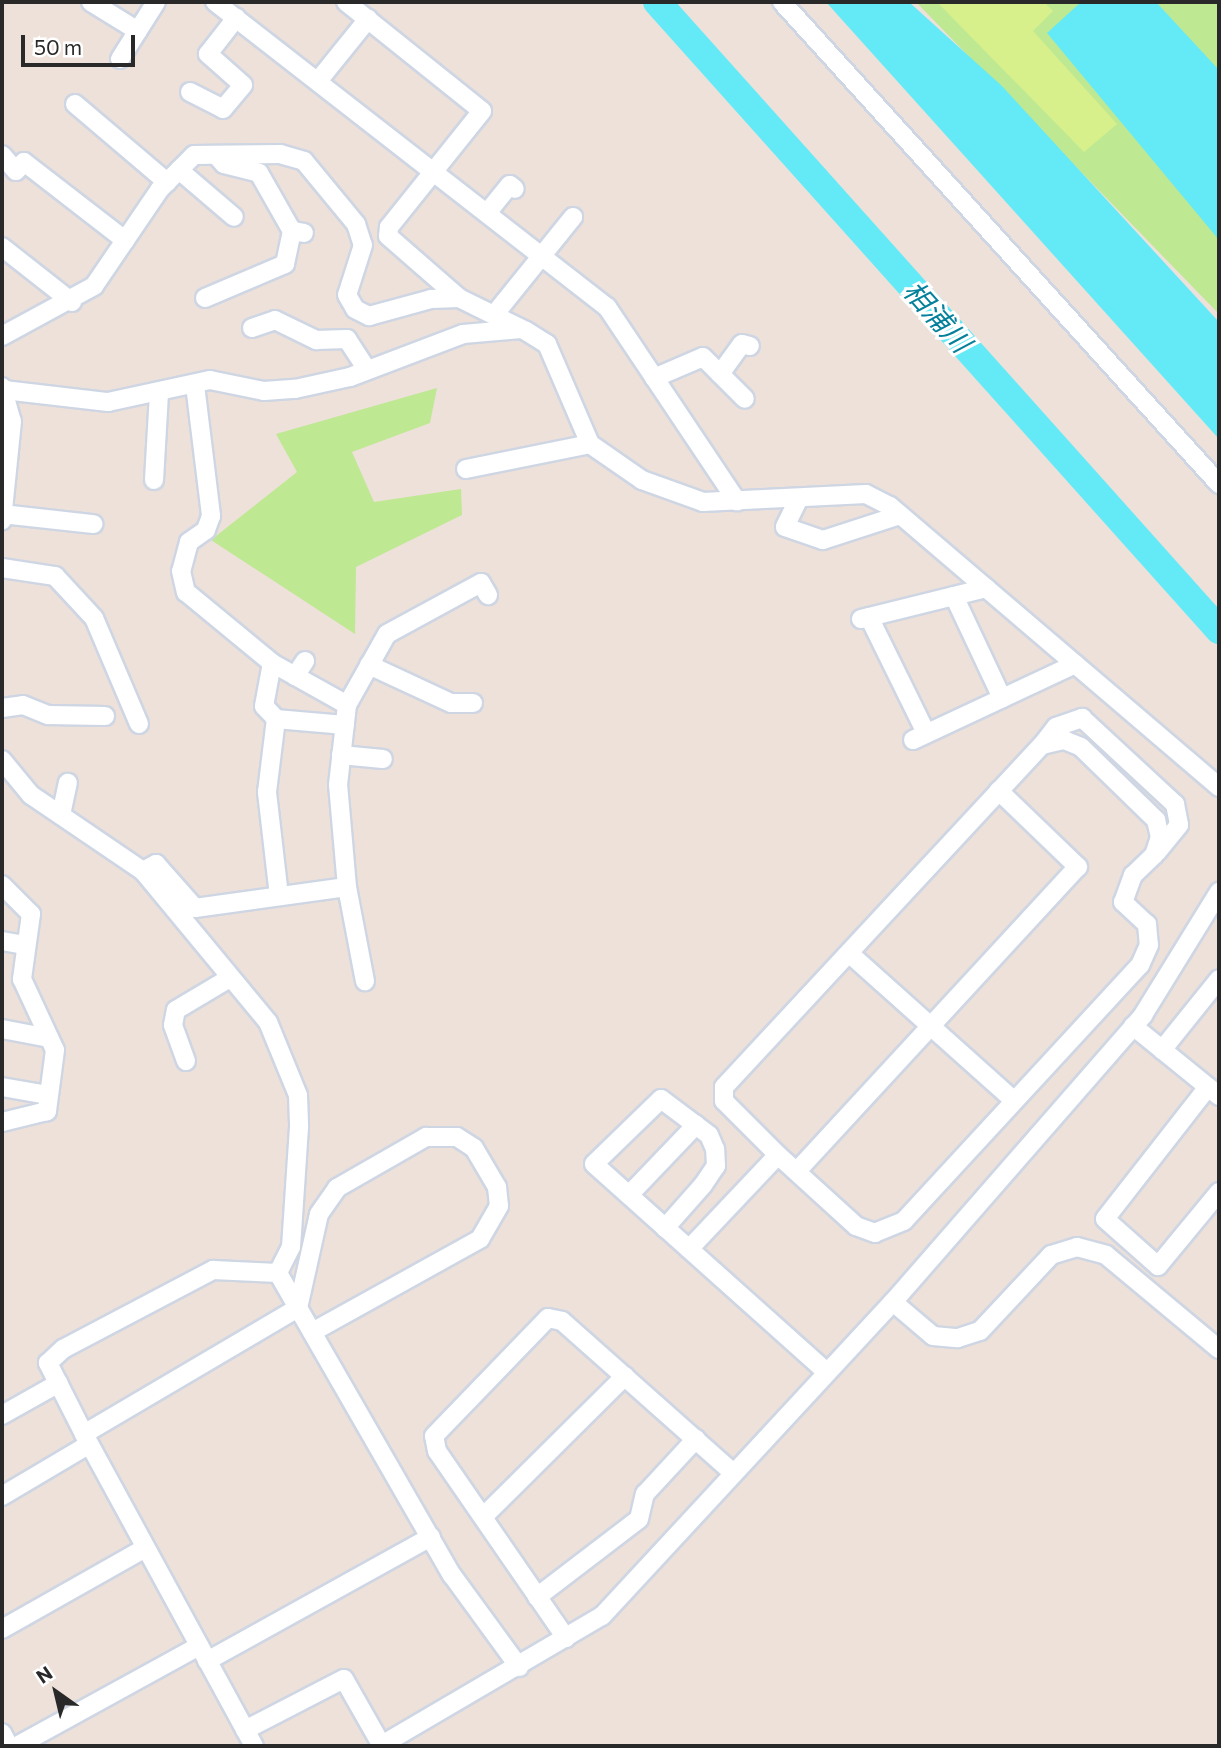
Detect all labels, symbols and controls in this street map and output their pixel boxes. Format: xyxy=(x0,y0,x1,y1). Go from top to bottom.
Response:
scale bar xyxy=(24,21,138,65)
text: 50 m xyxy=(34,34,82,59)
water label: 相浦川 xyxy=(897,274,979,358)
north arrow xyxy=(21,1657,91,1727)
text: N xyxy=(32,1661,56,1688)

